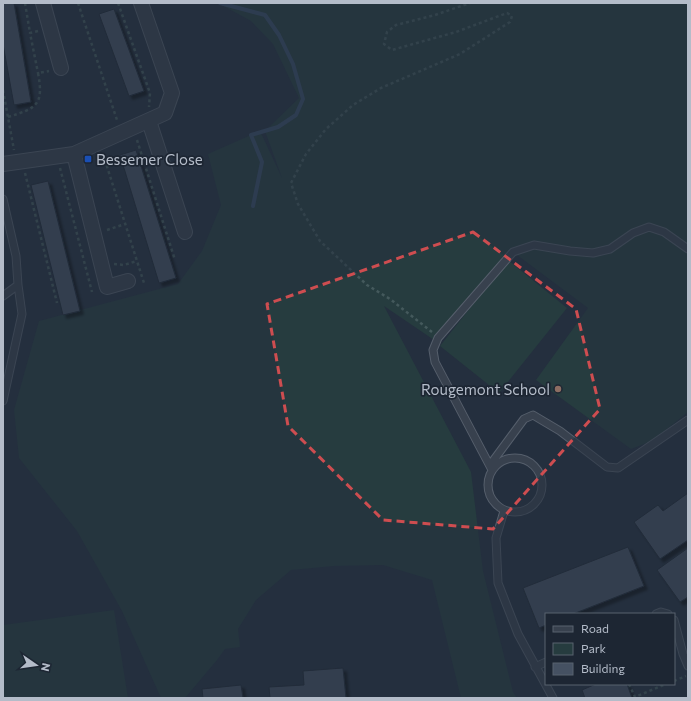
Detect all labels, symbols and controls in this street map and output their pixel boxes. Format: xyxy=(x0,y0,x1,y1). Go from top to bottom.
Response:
place label: Bessemer Close xyxy=(96,150,203,168)
marker: Bessemer Close xyxy=(83,154,93,164)
place label: Rougemont School xyxy=(421,380,550,398)
marker: Rougemont School xyxy=(553,384,563,394)
legend xyxy=(545,613,675,685)
text: Road xyxy=(581,621,609,635)
text: Park xyxy=(581,641,607,655)
north arrow xyxy=(16,645,56,685)
text: Building xyxy=(581,661,625,675)
text: N xyxy=(39,662,53,673)

